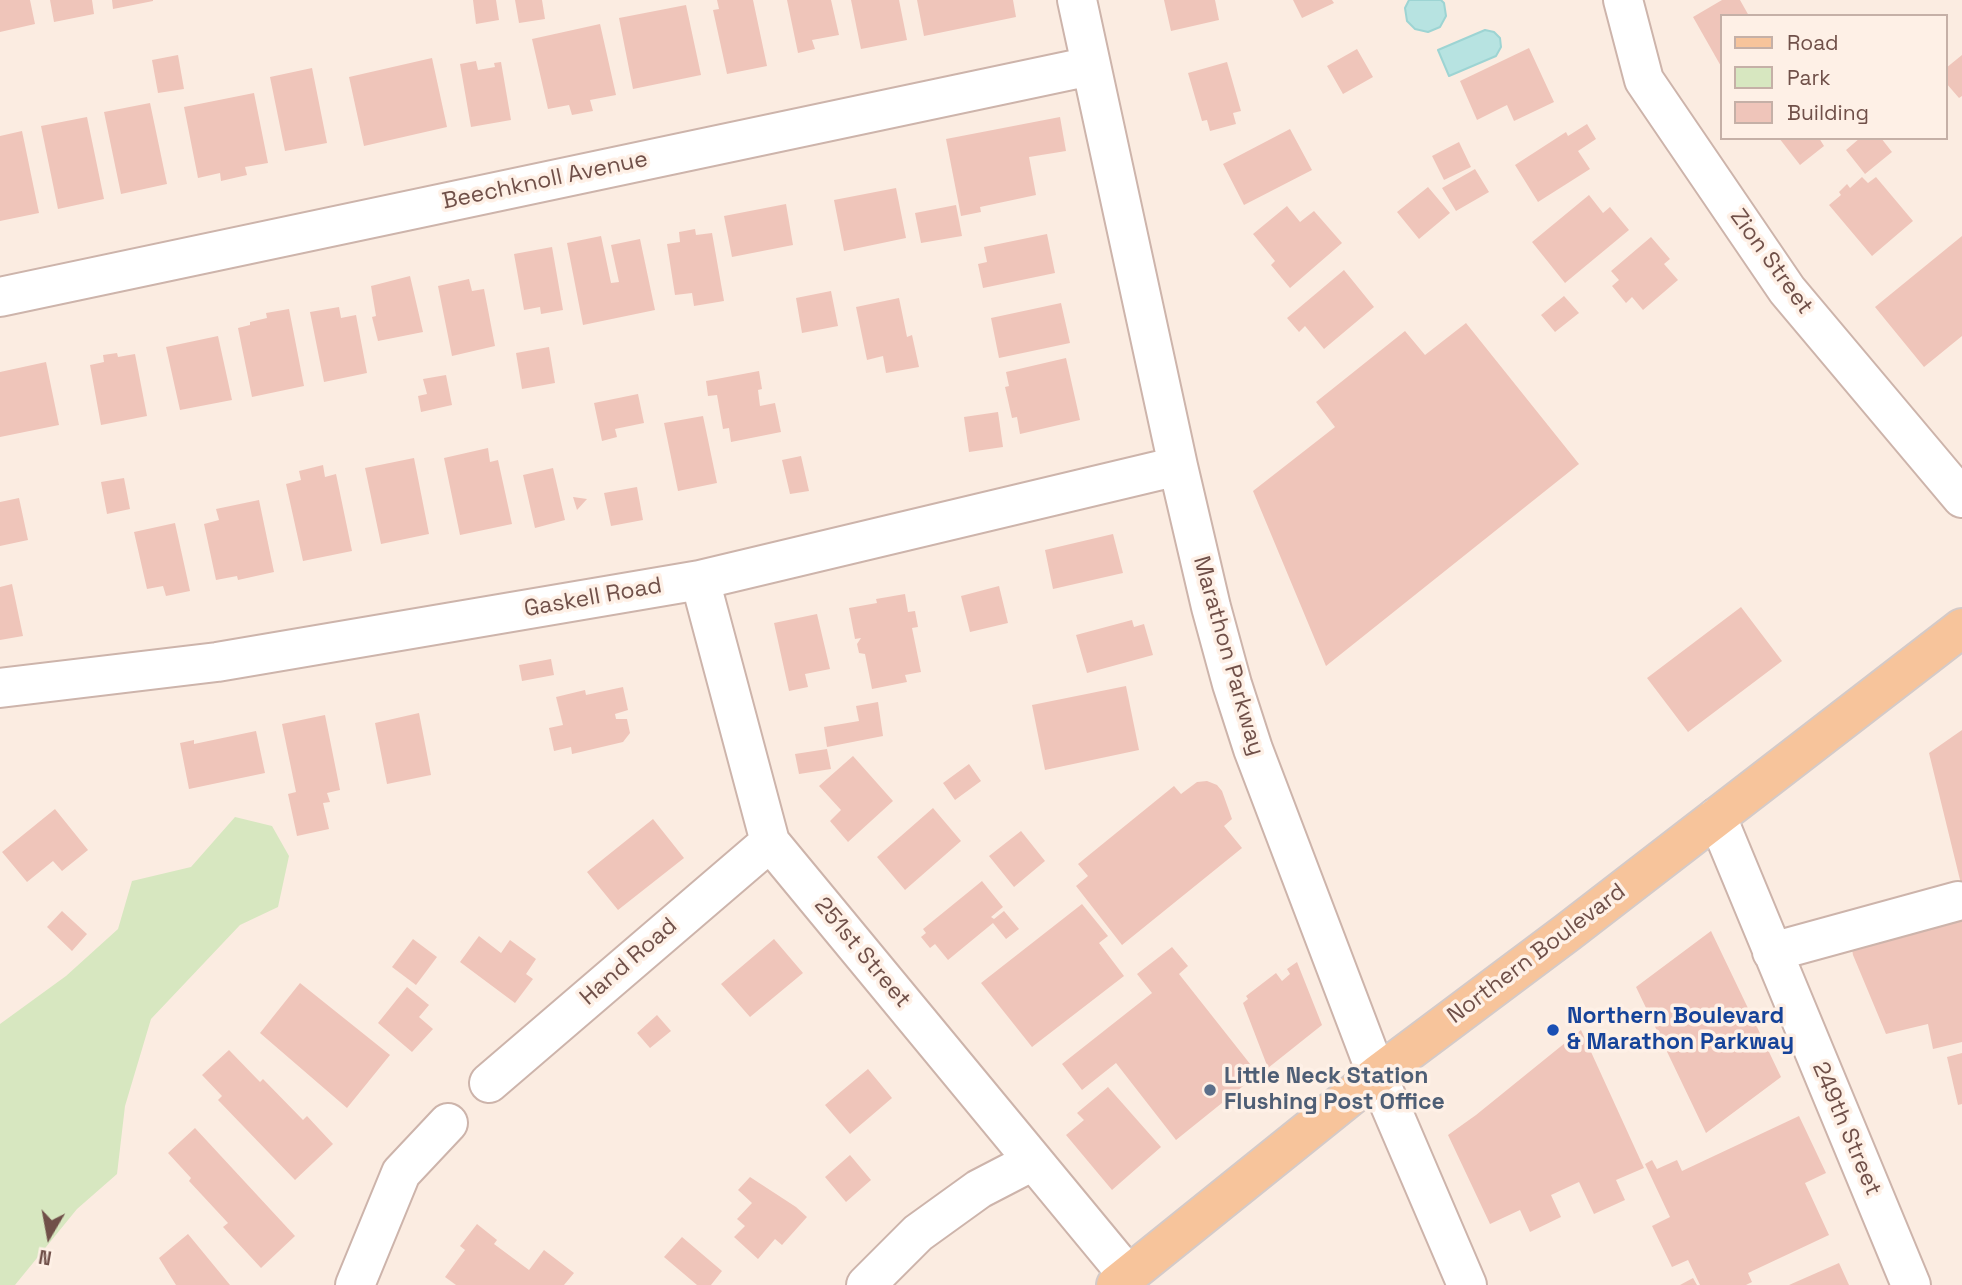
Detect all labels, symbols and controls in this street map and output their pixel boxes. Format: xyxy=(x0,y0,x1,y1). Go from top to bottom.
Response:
legend xyxy=(1720,14,1948,140)
text: Road xyxy=(1787,29,1839,56)
text: Park xyxy=(1787,64,1831,91)
text: Building xyxy=(1787,99,1869,126)
street label: Beechknoll Avenue xyxy=(440,146,650,216)
street label: Zion Street xyxy=(1724,204,1818,320)
street label: Marathon Parkway xyxy=(1186,553,1270,759)
street label: Gaskell Road xyxy=(522,572,664,624)
street label: Northern Boulevard xyxy=(1443,878,1631,1030)
street label: 251st Street xyxy=(808,892,916,1014)
street label: Hand Road xyxy=(575,912,683,1012)
place label: Northern Boulevard & Marathon Parkway xyxy=(1567,1003,1794,1057)
marker: Northern Boulevard & Marathon Parkway xyxy=(1545,1022,1561,1038)
street label: 249th Street xyxy=(1805,1058,1887,1200)
place label: Little Neck Station Flushing Post Office xyxy=(1224,1063,1445,1117)
marker: Little Neck Station Flushing Post Office xyxy=(1202,1082,1218,1098)
north arrow xyxy=(14,1201,84,1271)
text: N xyxy=(37,1244,54,1271)

